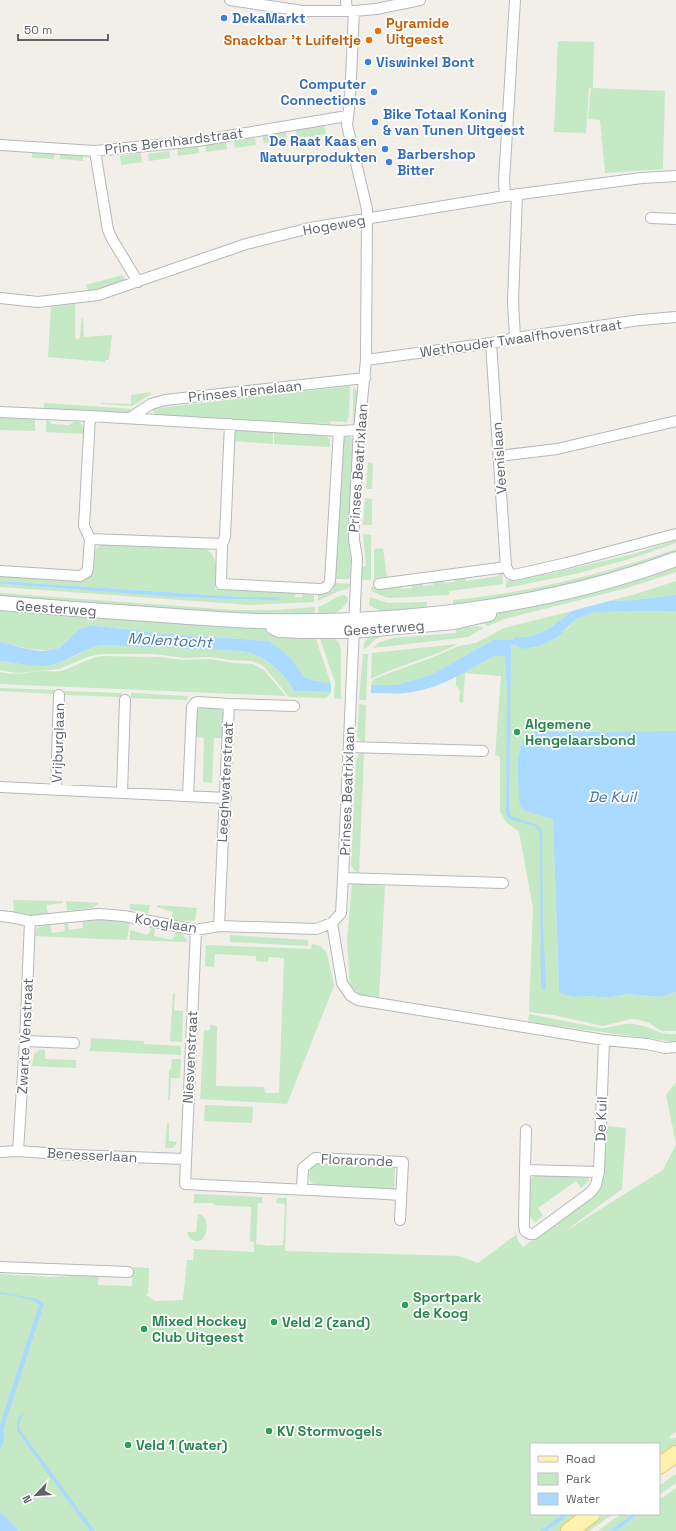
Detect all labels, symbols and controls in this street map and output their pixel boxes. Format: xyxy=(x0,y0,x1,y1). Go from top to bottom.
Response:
place label: DekaMarkt xyxy=(232,9,306,27)
marker: DekaMarkt xyxy=(219,13,229,23)
place label: Pyramide Uitgeest xyxy=(386,14,449,48)
scale bar xyxy=(18,16,108,42)
text: 50 m xyxy=(24,22,52,38)
marker: Pyramide Uitgeest xyxy=(373,26,383,36)
place label: Snackbar 't Luifeltje xyxy=(224,31,361,49)
marker: Snackbar 't Luifeltje xyxy=(364,35,374,45)
place label: Viswinkel Bont xyxy=(376,53,475,71)
marker: Viswinkel Bont xyxy=(363,57,373,67)
place label: Computer Connections xyxy=(280,75,366,109)
marker: Computer Connections xyxy=(369,87,379,97)
place label: Bike Totaal Koning & van Tunen Uitgeest xyxy=(383,105,525,139)
marker: Bike Totaal Koning & van Tunen Uitgeest xyxy=(370,117,380,127)
street label: Prins Bernhardstraat xyxy=(104,124,244,158)
place label: De Raat Kaas en Natuurprodukten xyxy=(260,132,377,166)
marker: De Raat Kaas en Natuurprodukten xyxy=(380,144,390,154)
place label: Barbershop Bitter xyxy=(397,145,476,179)
marker: Barbershop Bitter xyxy=(384,157,394,167)
street label: Hogeweg xyxy=(301,211,367,239)
street label: Wethouder Twaalfhovenstraat xyxy=(419,315,623,361)
street label: Prinses Irenelaan xyxy=(187,376,303,406)
street label: Prinses Beatrixlaan xyxy=(345,403,371,533)
street label: Veenislaan xyxy=(488,421,510,495)
street label: Geesterweg xyxy=(15,596,97,620)
street label: Geesterweg xyxy=(343,616,425,640)
water label: Molentocht xyxy=(127,628,215,652)
street label: Vrijburglaan xyxy=(48,702,68,784)
place label: Algemene Hengelaarsbond xyxy=(525,715,636,749)
street label: Leeghwaterstraat xyxy=(213,721,237,843)
street label: Prinses Beatrixlaan xyxy=(336,726,358,856)
marker: Algemene Hengelaarsbond xyxy=(512,727,522,737)
water label: De Kuil xyxy=(588,787,638,806)
street label: Kooglaan xyxy=(134,909,198,937)
street label: Zwarte Venstraat xyxy=(13,978,37,1094)
street label: Niesvenstraat xyxy=(179,1010,201,1104)
street label: De Kuil xyxy=(591,1096,611,1142)
street label: Benesserlaan xyxy=(46,1144,138,1166)
street label: Floraronde xyxy=(321,1150,393,1170)
place label: Sportpark de Koog xyxy=(413,1288,481,1322)
marker: Sportpark de Koog xyxy=(400,1300,410,1310)
place label: Mixed Hockey Club Uitgeest xyxy=(152,1312,247,1346)
place label: Veld 2 (zand) xyxy=(282,1313,370,1331)
marker: Veld 2 (zand) xyxy=(269,1317,279,1327)
marker: Mixed Hockey Club Uitgeest xyxy=(139,1324,149,1334)
place label: KV Stormvogels xyxy=(277,1422,382,1440)
marker: KV Stormvogels xyxy=(264,1426,274,1436)
place label: Veld 1 (water) xyxy=(136,1436,228,1454)
marker: Veld 1 (water) xyxy=(123,1440,133,1450)
legend xyxy=(530,1443,660,1515)
text: Road xyxy=(566,1451,595,1467)
text: Park xyxy=(566,1471,591,1487)
north arrow xyxy=(16,1475,56,1515)
text: Water xyxy=(566,1491,600,1507)
text: N xyxy=(19,1493,35,1506)

